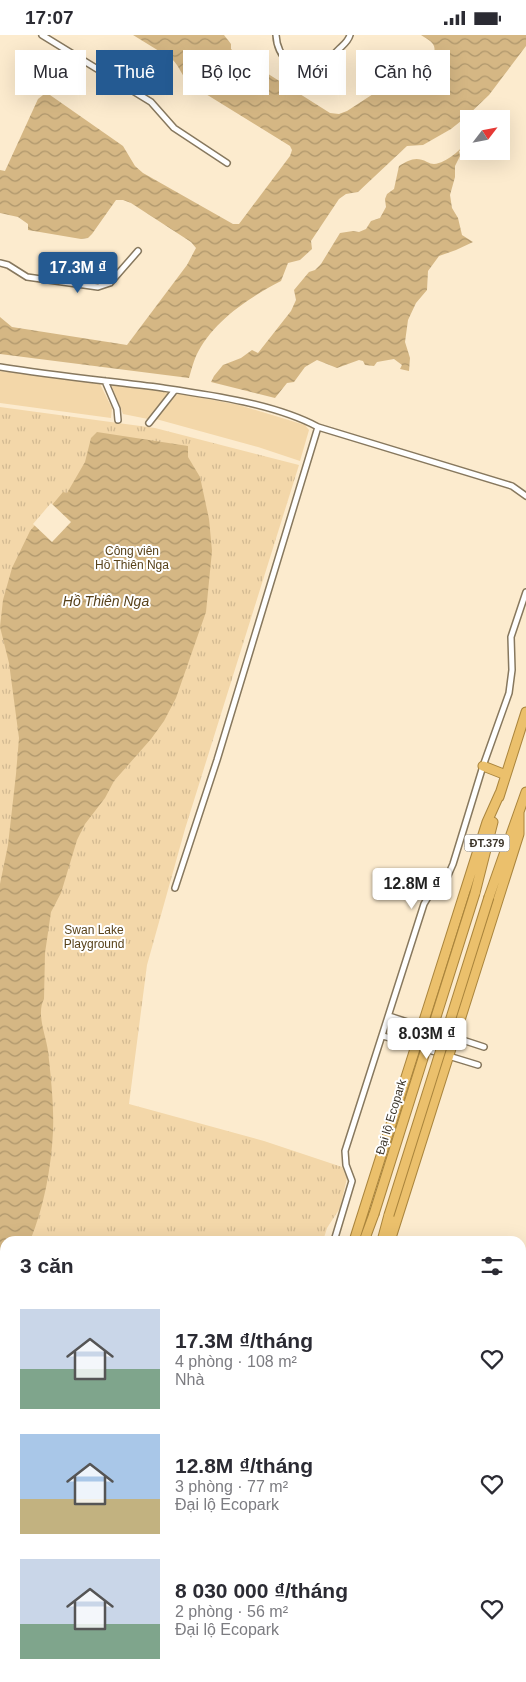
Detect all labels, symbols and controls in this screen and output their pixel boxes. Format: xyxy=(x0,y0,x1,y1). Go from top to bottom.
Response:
text: 17:07 xyxy=(25,7,74,28)
chip: Mua xyxy=(15,50,86,95)
chip: Thuê xyxy=(96,50,173,95)
chip: Bộ lọc xyxy=(183,50,269,95)
chip: Mới xyxy=(279,50,346,95)
chip: Căn hộ xyxy=(356,50,450,95)
north arrow xyxy=(460,110,510,160)
map controls xyxy=(460,110,510,160)
pin: 17.3M ₫ xyxy=(32,251,124,294)
text: 17.3M ₫ xyxy=(49,259,107,276)
park label: Công viên Hồ Thiên Nga xyxy=(95,544,169,572)
water label: Hồ Thiên Nga xyxy=(63,593,149,609)
road number: ĐT.379 xyxy=(464,835,510,851)
pin: 12.8M ₫ xyxy=(366,867,458,910)
text: 12.8M ₫ xyxy=(383,875,441,892)
park label: Swan Lake Playground xyxy=(64,923,124,951)
pin: 8.03M ₫ xyxy=(381,1017,473,1060)
text: 8.03M ₫ xyxy=(398,1025,456,1042)
street label: Đại lộ Ecopark xyxy=(373,1077,409,1156)
icon: filters xyxy=(478,1252,506,1280)
text: 3 căn xyxy=(20,1254,74,1277)
icon: home xyxy=(60,1329,120,1389)
text: 17.3M ₫/tháng xyxy=(175,1329,313,1352)
icon: heart xyxy=(478,1345,506,1373)
text: 4 phòng · 108 m² xyxy=(175,1353,297,1370)
text: Nhà xyxy=(175,1371,204,1388)
icon: home xyxy=(60,1454,120,1514)
text: 12.8M ₫/tháng xyxy=(175,1454,313,1477)
icon: heart xyxy=(478,1470,506,1498)
text: 3 phòng · 77 m² xyxy=(175,1478,288,1495)
text: Đại lộ Ecopark xyxy=(175,1496,279,1513)
icon: home xyxy=(60,1579,120,1639)
text: 8 030 000 ₫/tháng xyxy=(175,1579,348,1602)
icon: heart xyxy=(478,1595,506,1623)
text: 2 phòng · 56 m² xyxy=(175,1603,288,1620)
text: Đại lộ Ecopark xyxy=(175,1621,279,1638)

